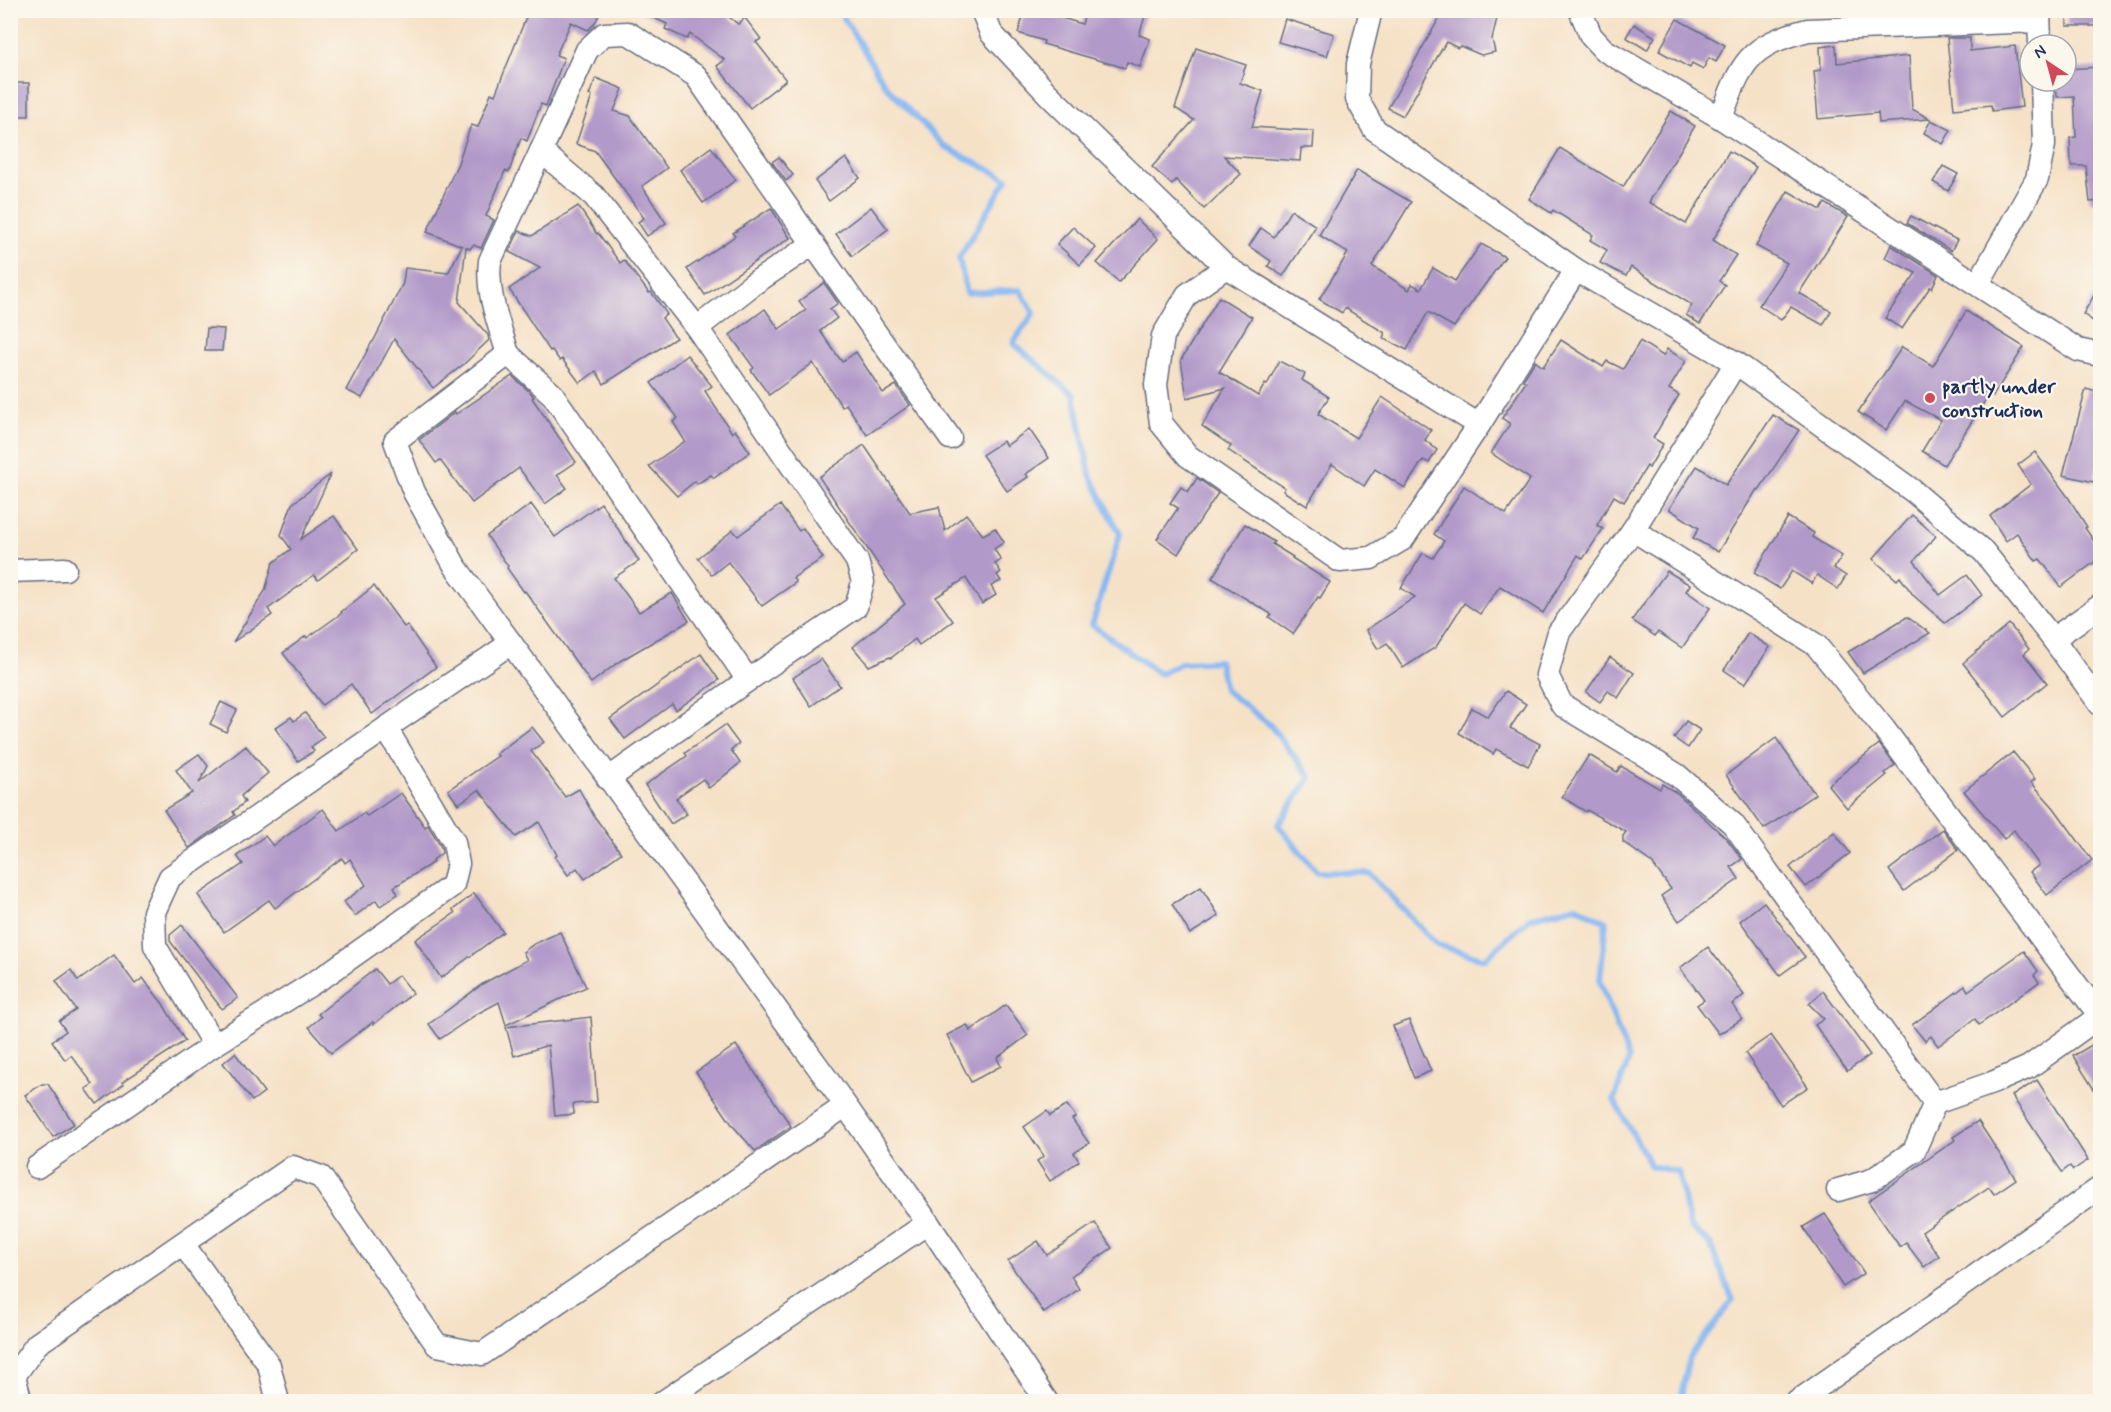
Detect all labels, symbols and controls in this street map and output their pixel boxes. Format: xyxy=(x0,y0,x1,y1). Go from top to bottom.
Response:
north arrow xyxy=(2018,33,2078,93)
text: N xyxy=(2030,40,2051,64)
place label: partly under construction xyxy=(1942,373,2057,425)
marker: partly under construction xyxy=(1923,391,1937,405)

